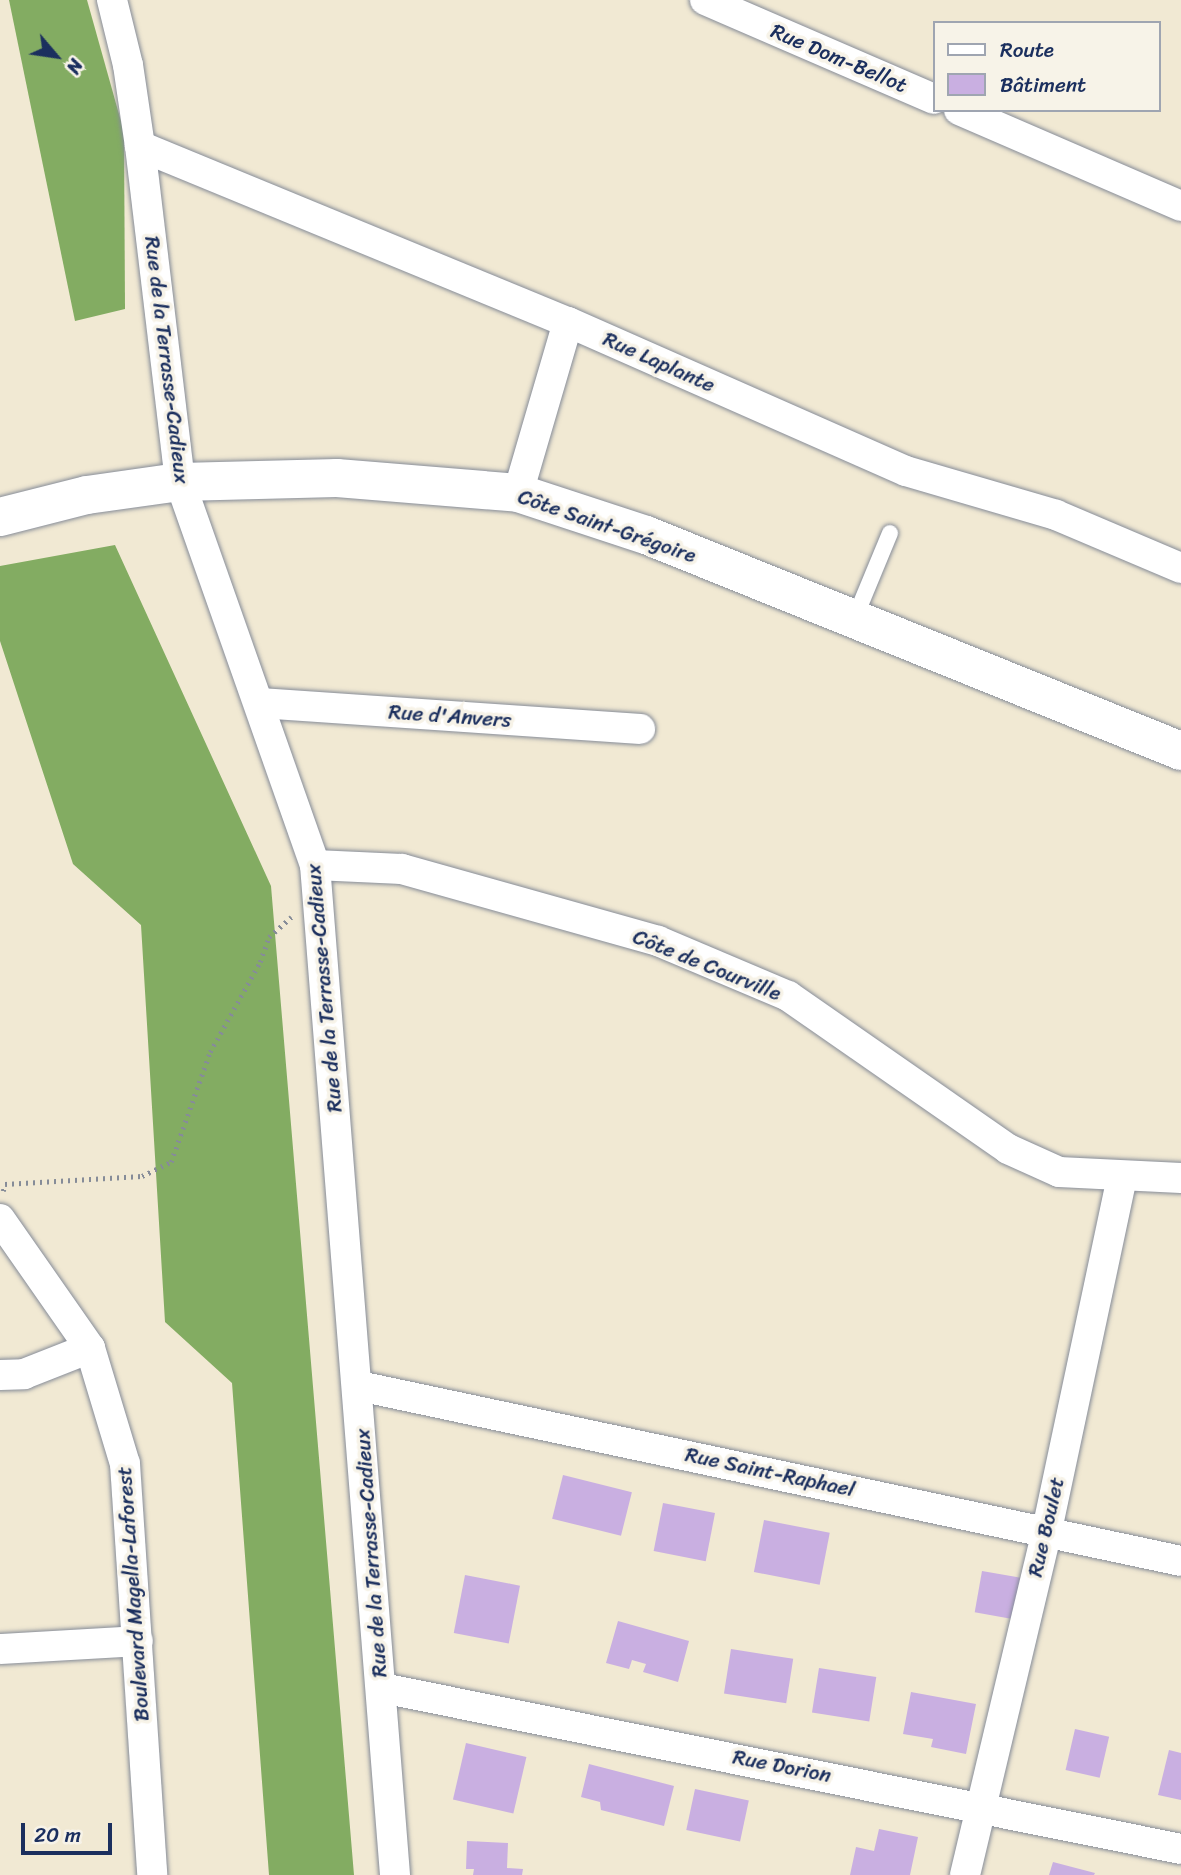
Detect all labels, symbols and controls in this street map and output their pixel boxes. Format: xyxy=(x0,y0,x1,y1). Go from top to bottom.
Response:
street label: Rue Dom-Bellot xyxy=(767,18,911,98)
north arrow xyxy=(21,21,91,91)
legend xyxy=(932,21,1160,112)
text: Route xyxy=(1000,31,1054,69)
text: N xyxy=(57,53,92,80)
text: Bâtiment xyxy=(1000,66,1086,104)
street label: Rue de la Terrasse-Cadieux xyxy=(139,235,195,485)
street label: Rue Laplante xyxy=(600,326,718,398)
street label: Côte Saint-Grégoire xyxy=(514,484,700,568)
street label: Rue d'Anvers xyxy=(388,699,512,733)
street label: Rue de la Terrasse-Cadieux xyxy=(301,863,347,1113)
street label: Côte de Courville xyxy=(629,924,785,1006)
street label: Rue de la Terrasse-Cadieux xyxy=(350,1428,392,1678)
street label: Rue Saint-Raphael xyxy=(683,1442,857,1502)
street label: Boulevard Magella-Laforest xyxy=(112,1466,154,1722)
street label: Rue Boulet xyxy=(1022,1475,1070,1579)
street label: Rue Dorion xyxy=(731,1744,833,1788)
scale bar xyxy=(24,1808,116,1852)
text: 20 m xyxy=(34,1816,81,1854)

